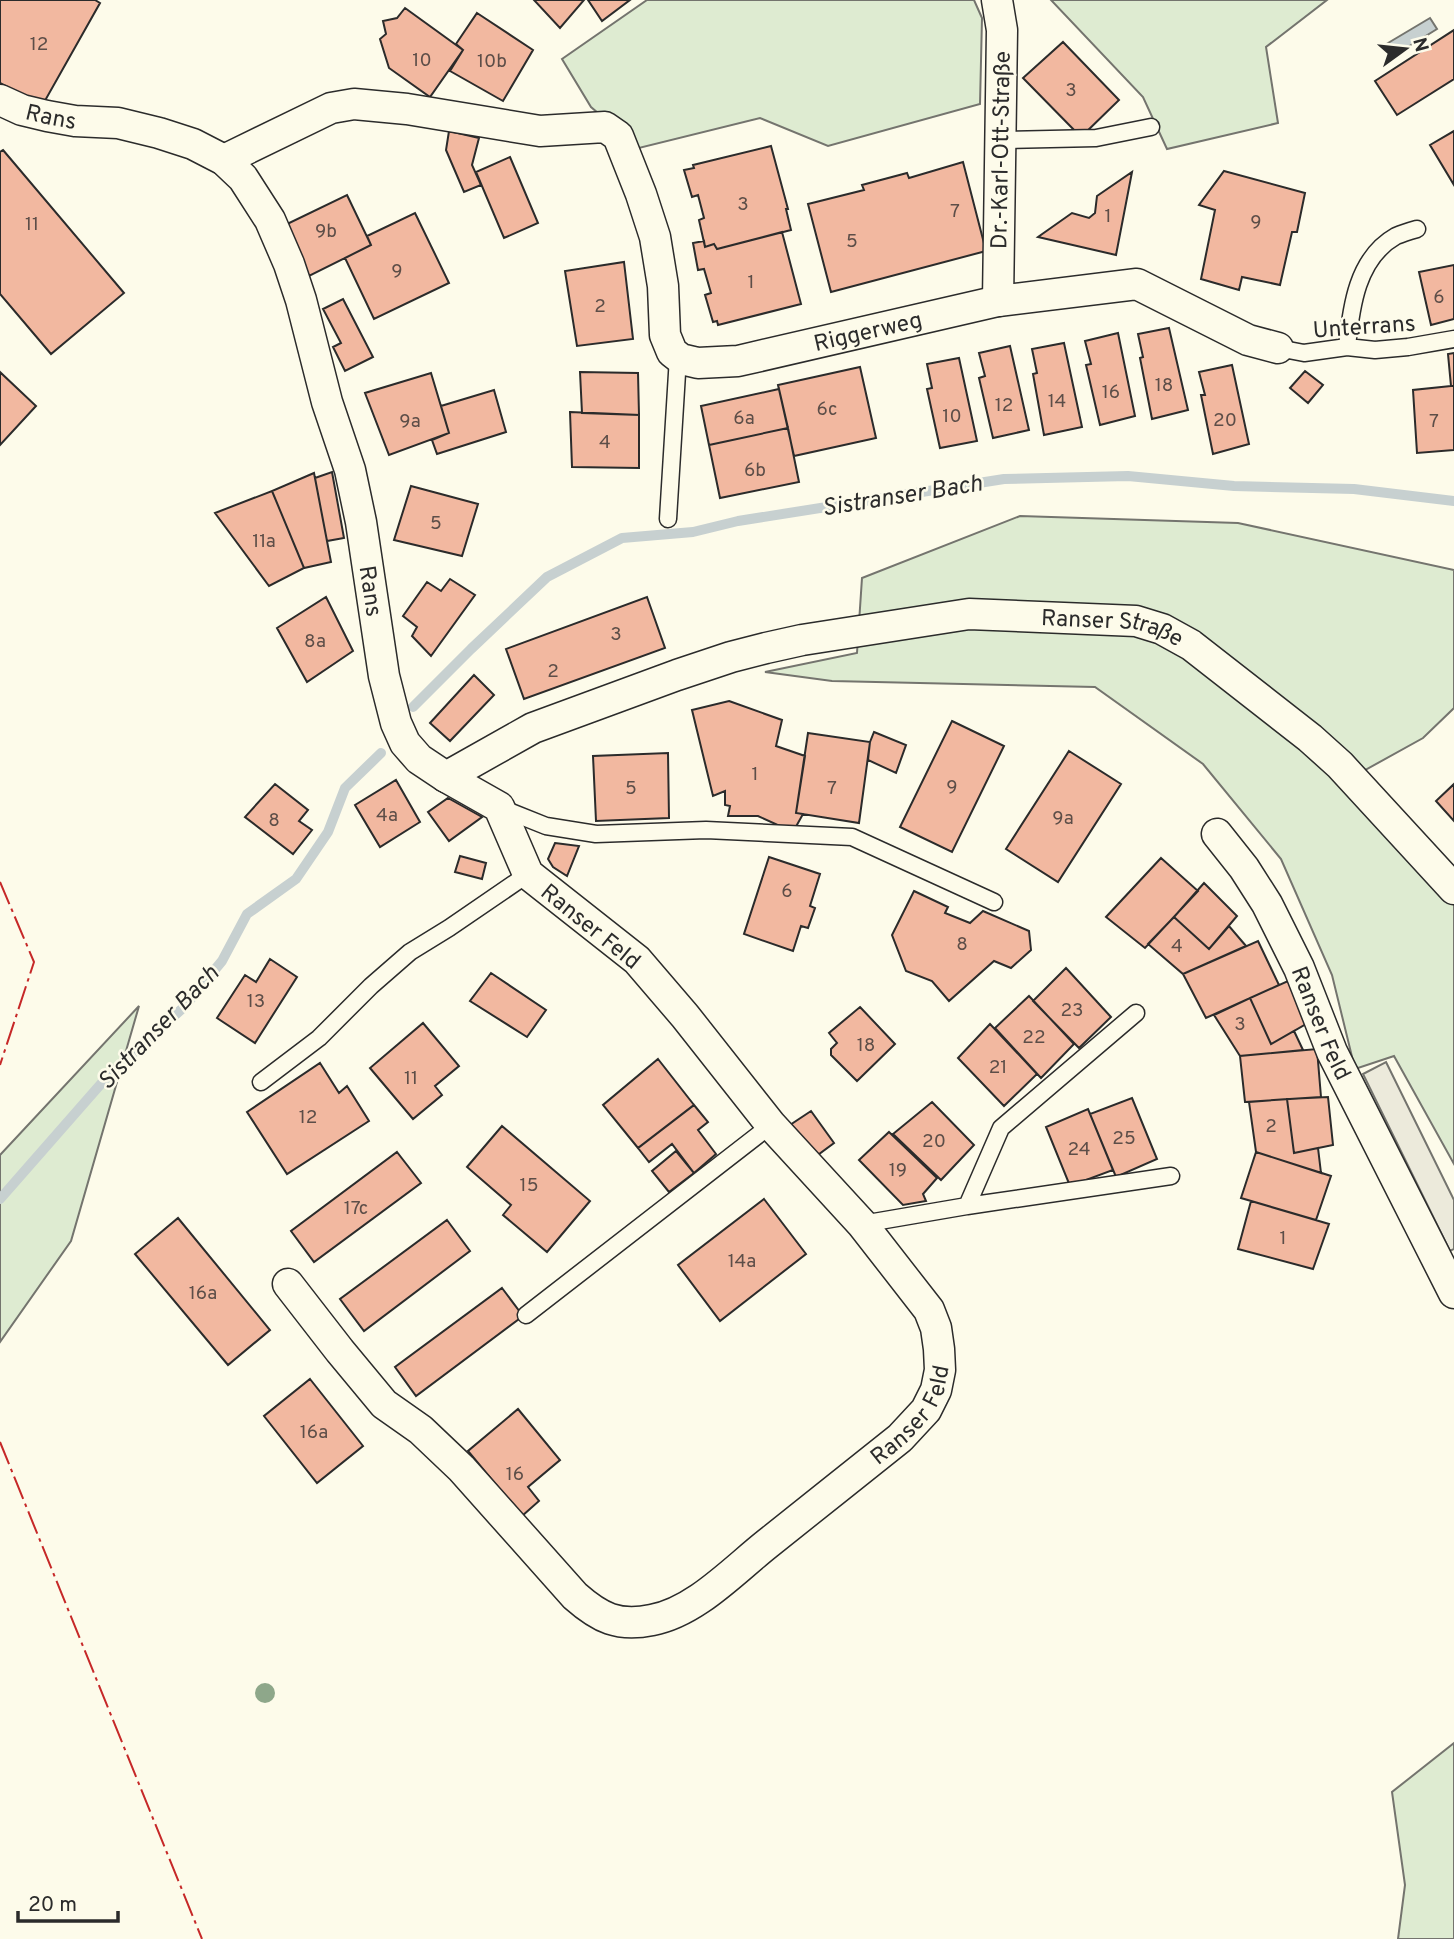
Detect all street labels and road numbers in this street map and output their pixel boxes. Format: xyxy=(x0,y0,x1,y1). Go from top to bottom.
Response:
street label: Dr.-Karl-Ott-Straße xyxy=(986,51,1019,249)
street label: Rans xyxy=(22,99,78,138)
street label: Riggerweg xyxy=(811,307,925,360)
street label: Unterrans xyxy=(1312,310,1417,347)
street label: Rans xyxy=(351,564,387,619)
street label: Ranser Straße xyxy=(1040,605,1188,655)
street label: Ranser Feld xyxy=(534,879,645,977)
street label: Ranser Feld xyxy=(1283,963,1356,1086)
street label: Ranser Feld xyxy=(866,1363,958,1473)

